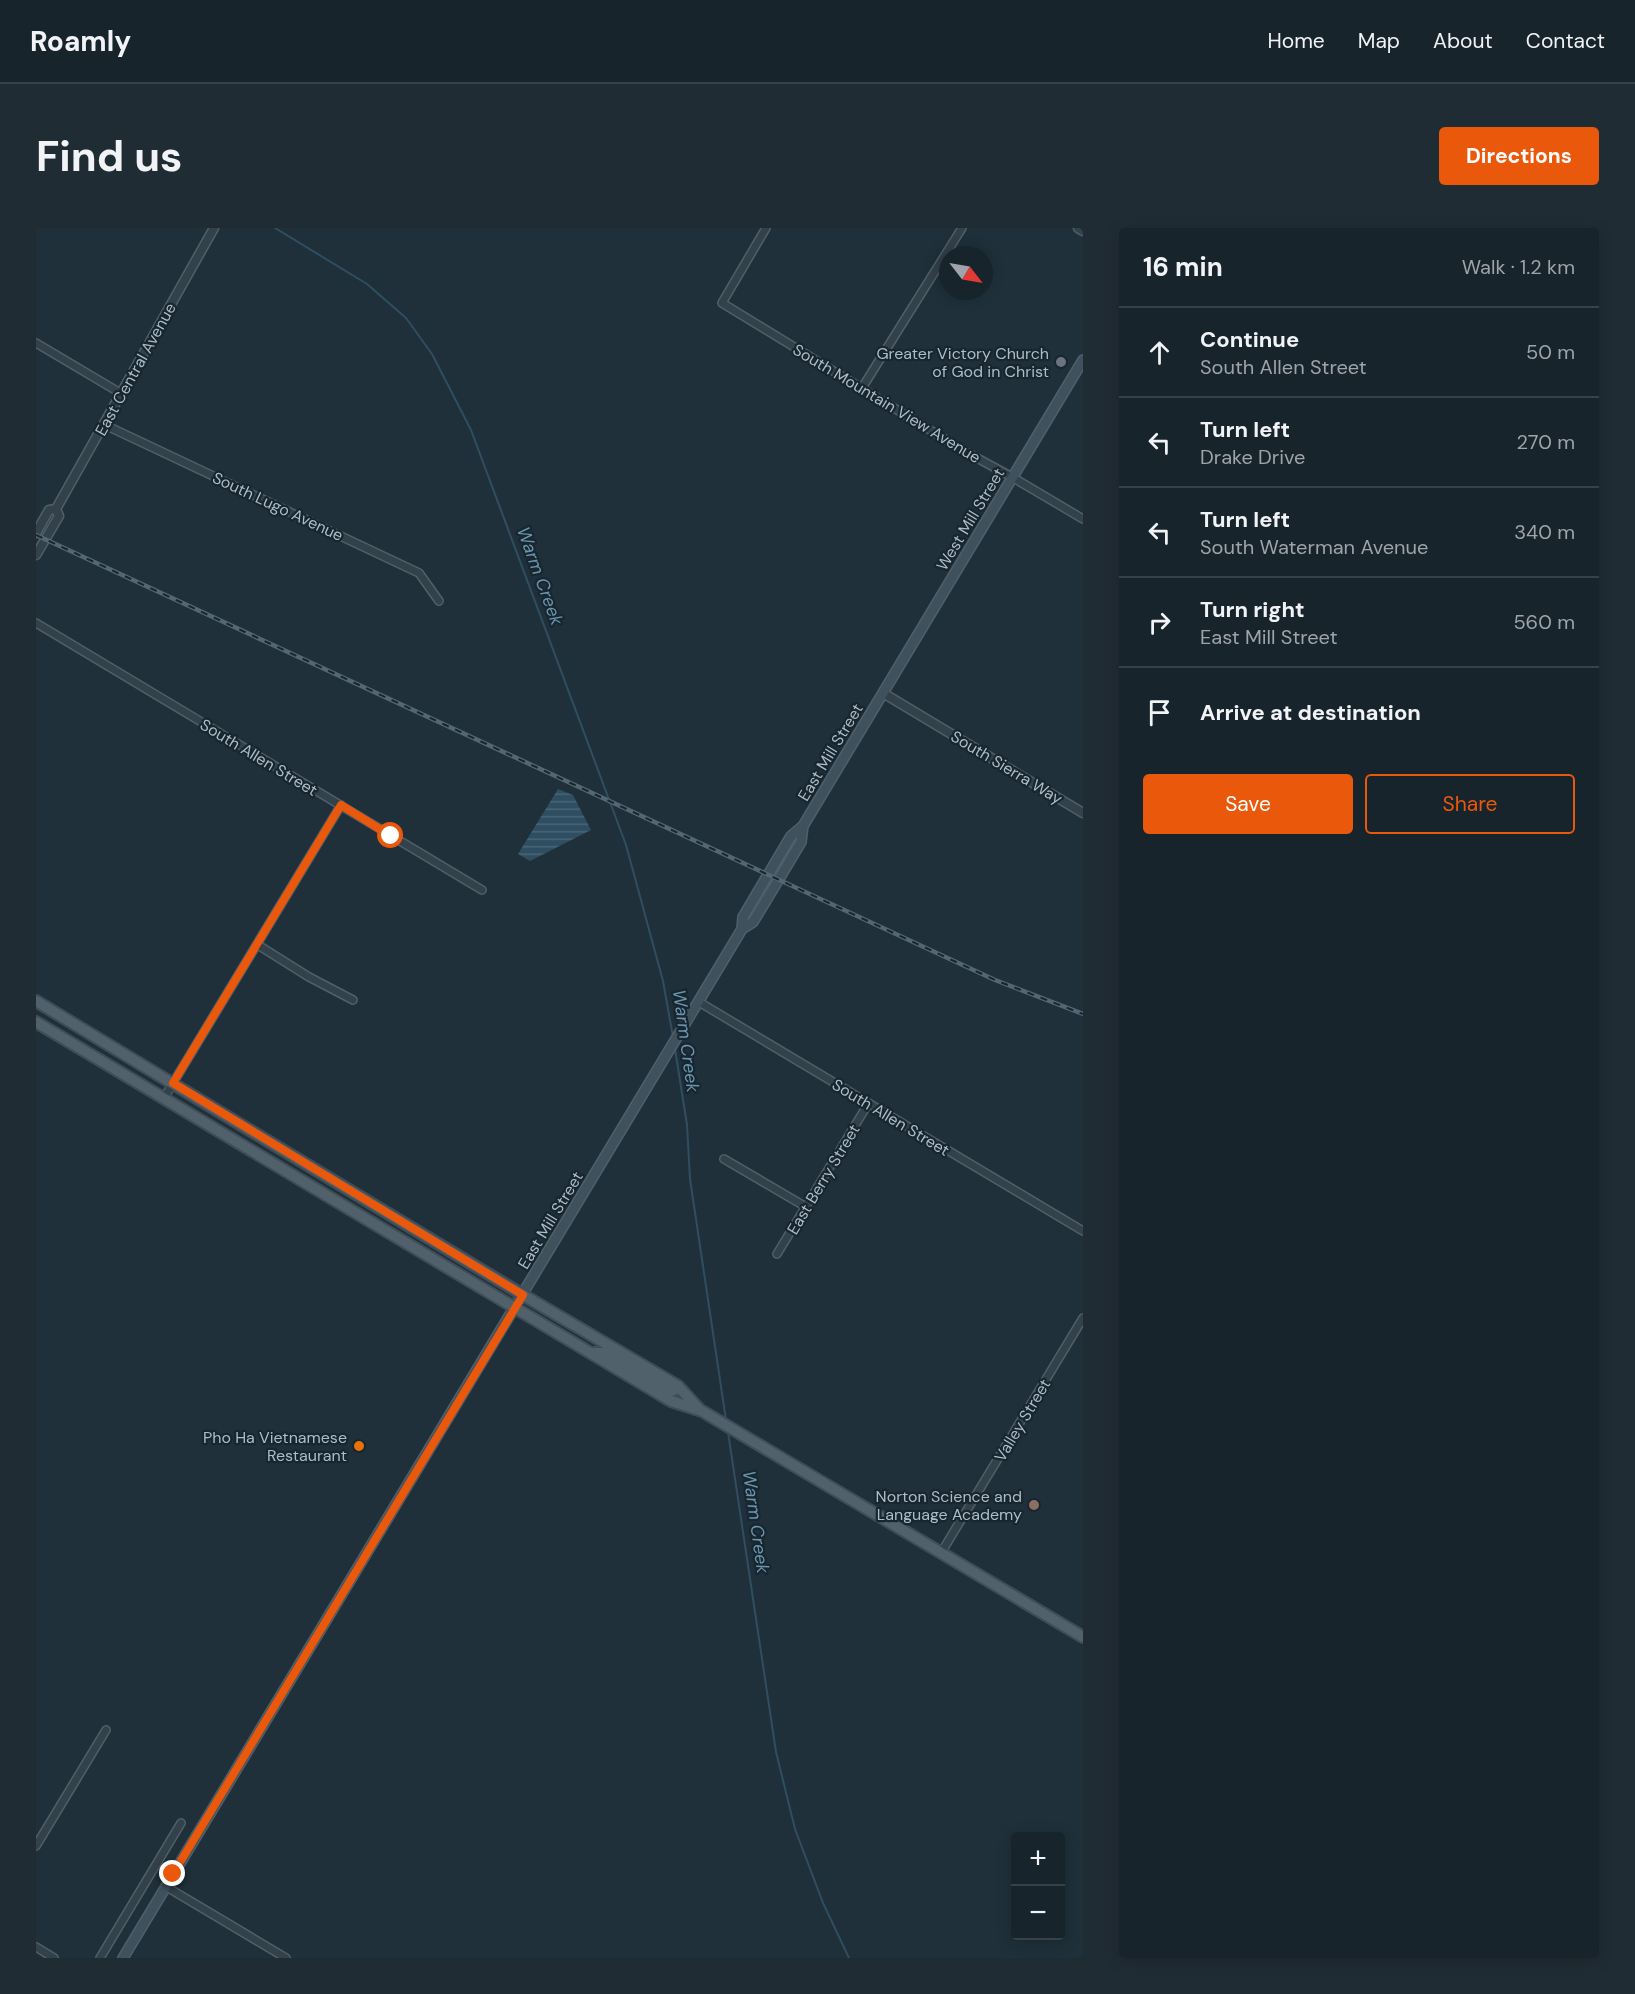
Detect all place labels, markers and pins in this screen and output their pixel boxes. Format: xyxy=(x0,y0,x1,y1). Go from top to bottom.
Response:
place label: Greater Victory Church of God in Christ xyxy=(876,343,1049,382)
marker: Greater Victory Church of God in Christ xyxy=(1054,355,1068,369)
place label: Pho Ha Vietnamese Restaurant xyxy=(203,1427,347,1466)
marker: Pho Ha Vietnamese Restaurant xyxy=(352,1439,366,1453)
place label: Norton Science and Language Academy xyxy=(876,1486,1022,1525)
marker: Norton Science and Language Academy xyxy=(1027,1498,1041,1512)

